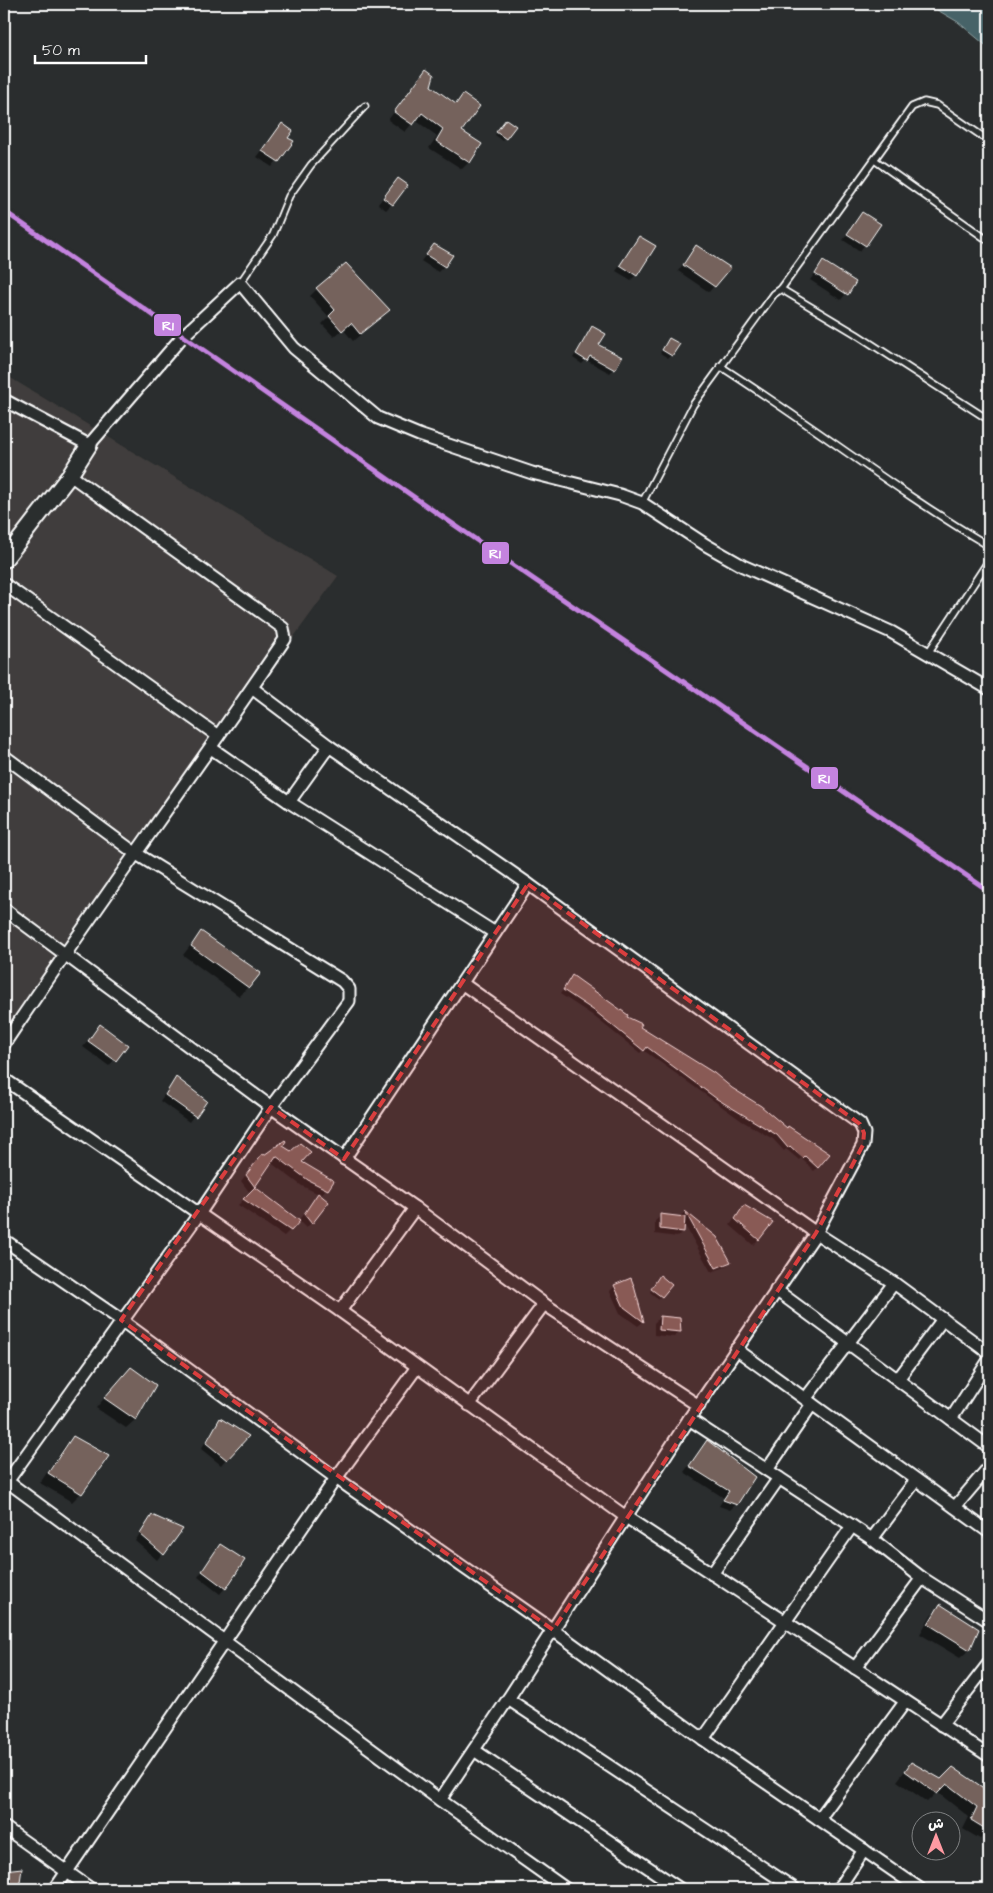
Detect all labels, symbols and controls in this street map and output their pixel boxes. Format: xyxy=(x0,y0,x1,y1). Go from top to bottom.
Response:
scale bar xyxy=(35,32,146,64)
text: 50 m xyxy=(42,40,80,61)
line badge: R1 xyxy=(153,313,182,337)
text: R1 xyxy=(162,316,174,336)
line badge: R1 xyxy=(481,541,510,565)
text: R1 xyxy=(489,544,501,564)
line badge: R1 xyxy=(810,766,839,790)
text: R1 xyxy=(818,769,830,789)
north arrow xyxy=(910,1810,960,1860)
text: ش xyxy=(928,1814,944,1834)

